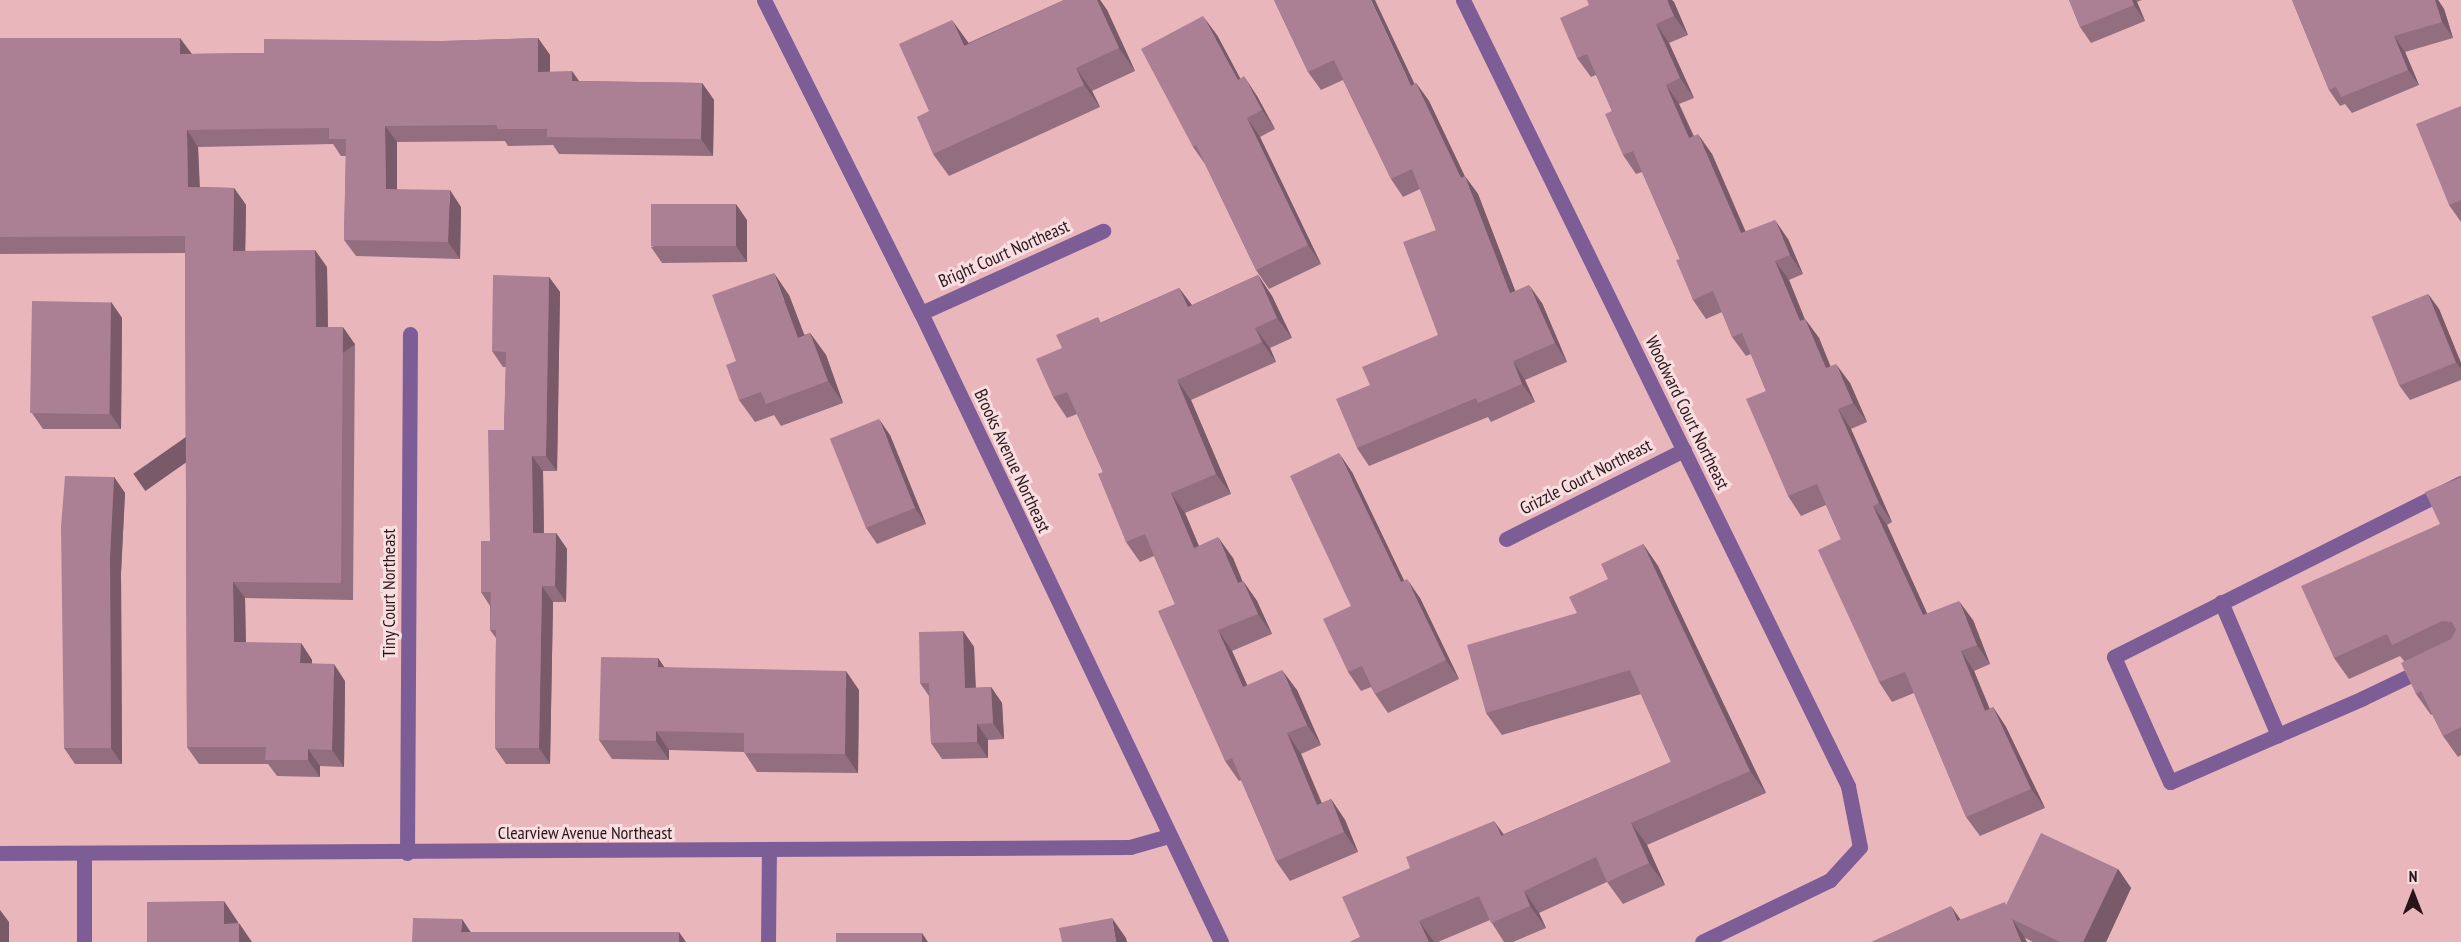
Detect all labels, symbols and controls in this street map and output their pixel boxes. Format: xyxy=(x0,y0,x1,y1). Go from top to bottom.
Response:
street label: Bright Court Northeast xyxy=(935,216,1073,292)
street label: Woodward Court Northeast xyxy=(1640,333,1734,493)
street label: Brooks Avenue Northeast xyxy=(969,385,1055,537)
street label: Grizzle Court Northeast xyxy=(1517,434,1655,520)
street label: Tiny Court Northeast xyxy=(378,528,400,658)
street label: Clearview Avenue Northeast xyxy=(497,822,673,844)
north arrow xyxy=(2383,864,2443,924)
text: N xyxy=(2409,866,2417,886)

